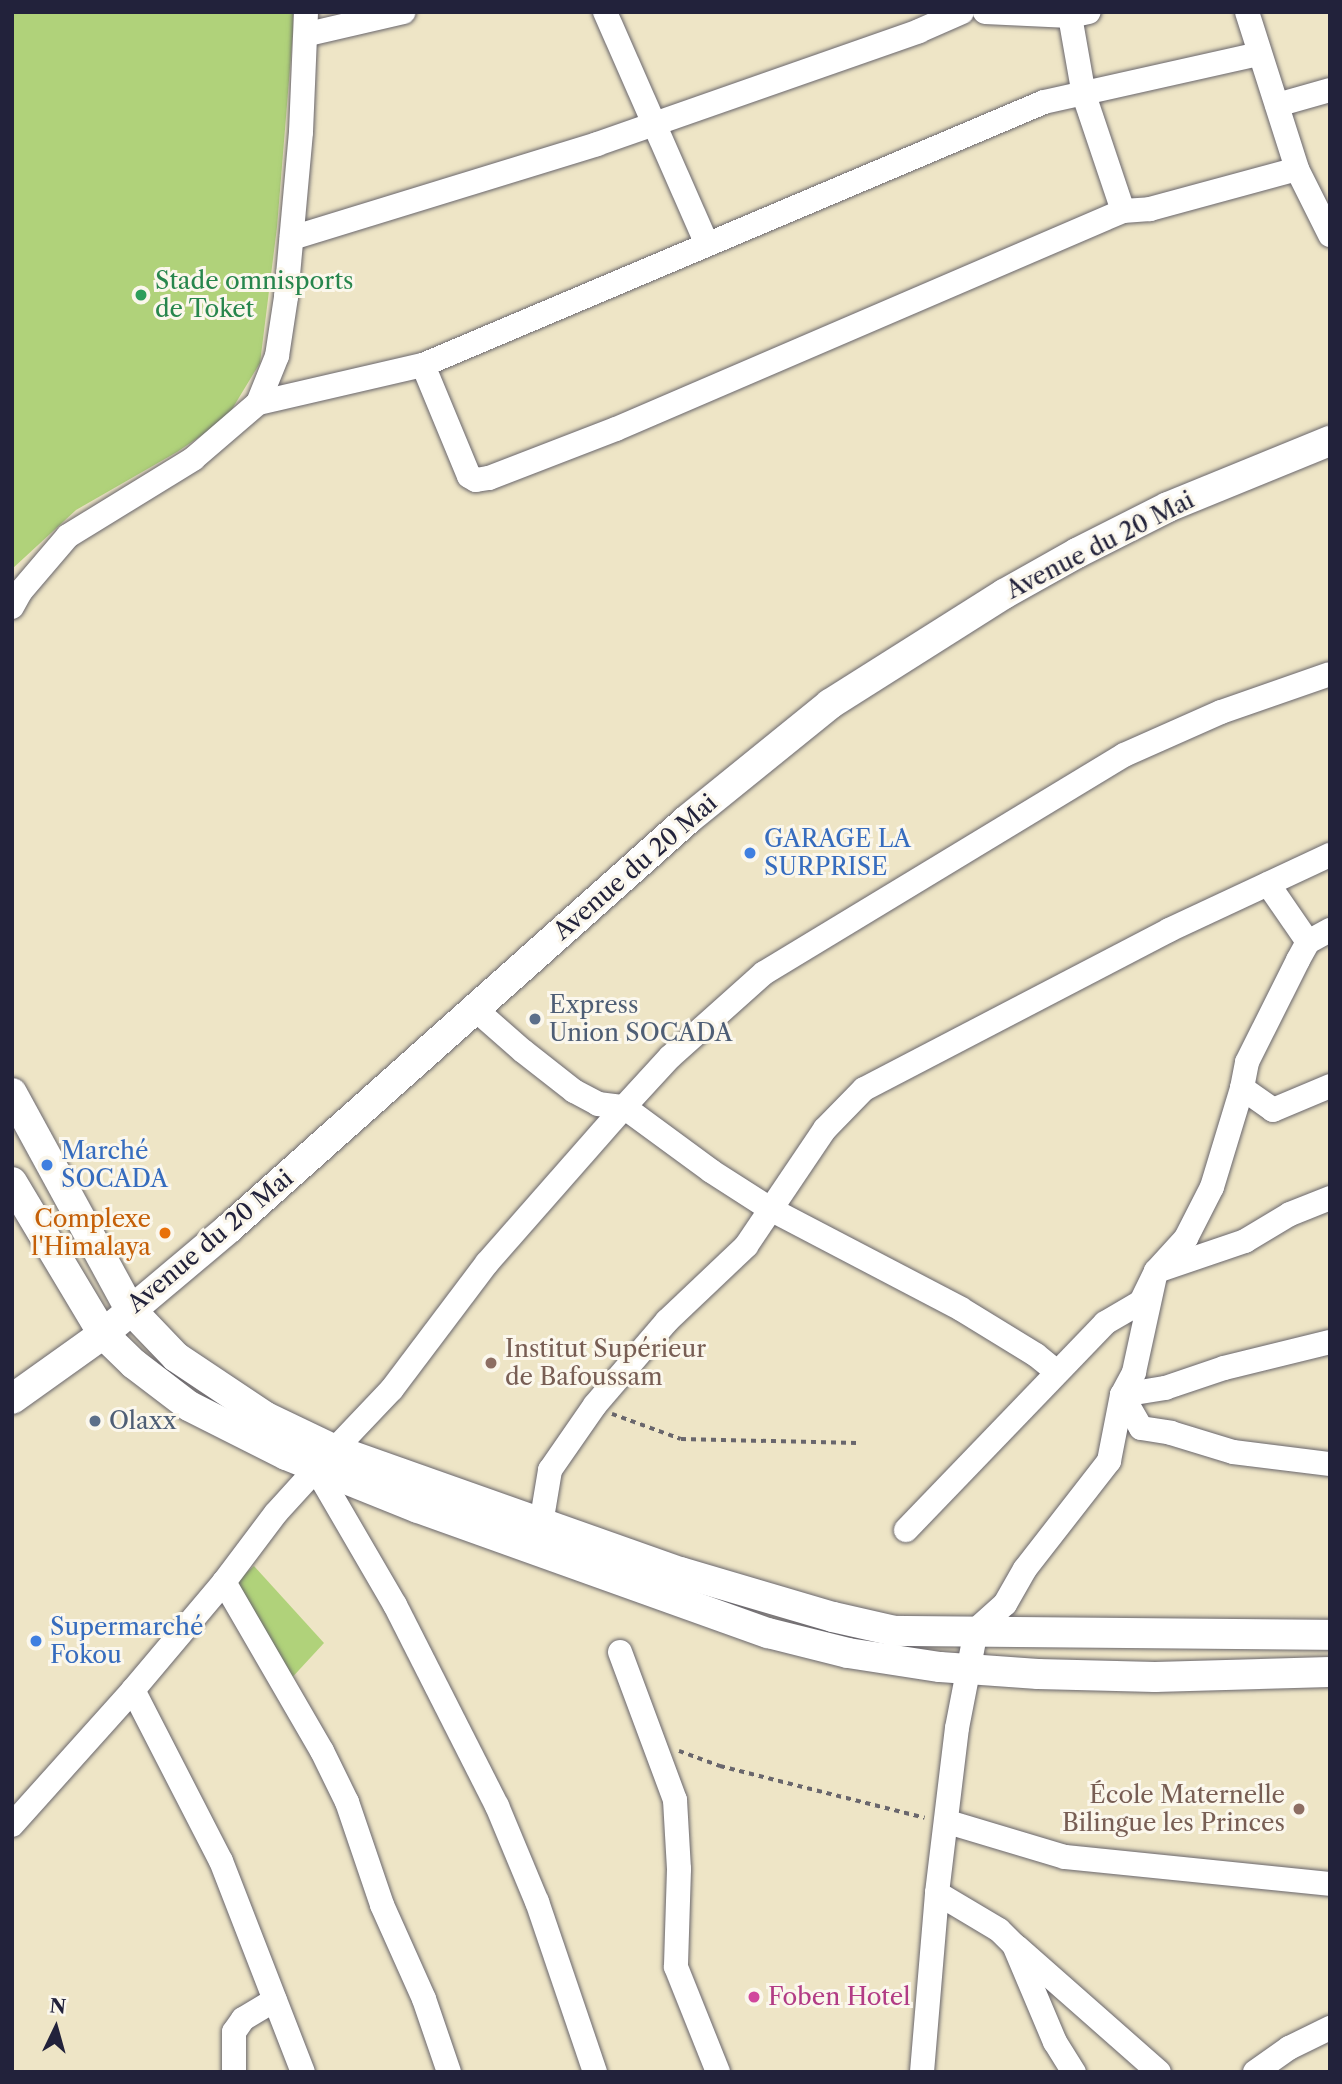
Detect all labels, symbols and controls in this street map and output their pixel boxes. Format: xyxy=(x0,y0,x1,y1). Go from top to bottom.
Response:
place label: Stade omnisports de Toket xyxy=(155,267,353,323)
marker: Stade omnisports de Toket xyxy=(133,287,149,303)
street label: Avenue du 20 Mai xyxy=(1001,485,1199,605)
street label: Avenue du 20 Mai xyxy=(547,788,723,946)
place label: GARAGE LA SURPRISE xyxy=(764,825,911,881)
marker: GARAGE LA SURPRISE xyxy=(742,845,758,861)
place label: Express Union SOCADA xyxy=(549,991,732,1047)
marker: Express Union SOCADA xyxy=(527,1011,543,1027)
place label: Marché SOCADA xyxy=(61,1137,168,1193)
marker: Marché SOCADA xyxy=(39,1157,55,1173)
street label: Avenue du 20 Mai xyxy=(121,1163,299,1319)
place label: Complexe l'Himalaya xyxy=(31,1205,151,1261)
marker: Complexe l'Himalaya xyxy=(157,1225,173,1241)
place label: Institut Supérieur de Bafoussam xyxy=(505,1335,706,1391)
marker: Institut Supérieur de Bafoussam xyxy=(483,1355,499,1371)
place label: Olaxx xyxy=(109,1407,177,1435)
marker: Olaxx xyxy=(87,1413,103,1429)
place label: Supermarché Fokou xyxy=(50,1613,203,1669)
marker: Supermarché Fokou xyxy=(28,1633,44,1649)
place label: École Maternelle Bilingue les Princes xyxy=(1062,1781,1285,1837)
marker: École Maternelle Bilingue les Princes xyxy=(1291,1801,1307,1817)
place label: Foben Hotel xyxy=(768,1983,910,2011)
marker: Foben Hotel xyxy=(746,1989,762,2005)
north arrow xyxy=(21,1993,91,2063)
text: N xyxy=(49,1994,67,2019)

